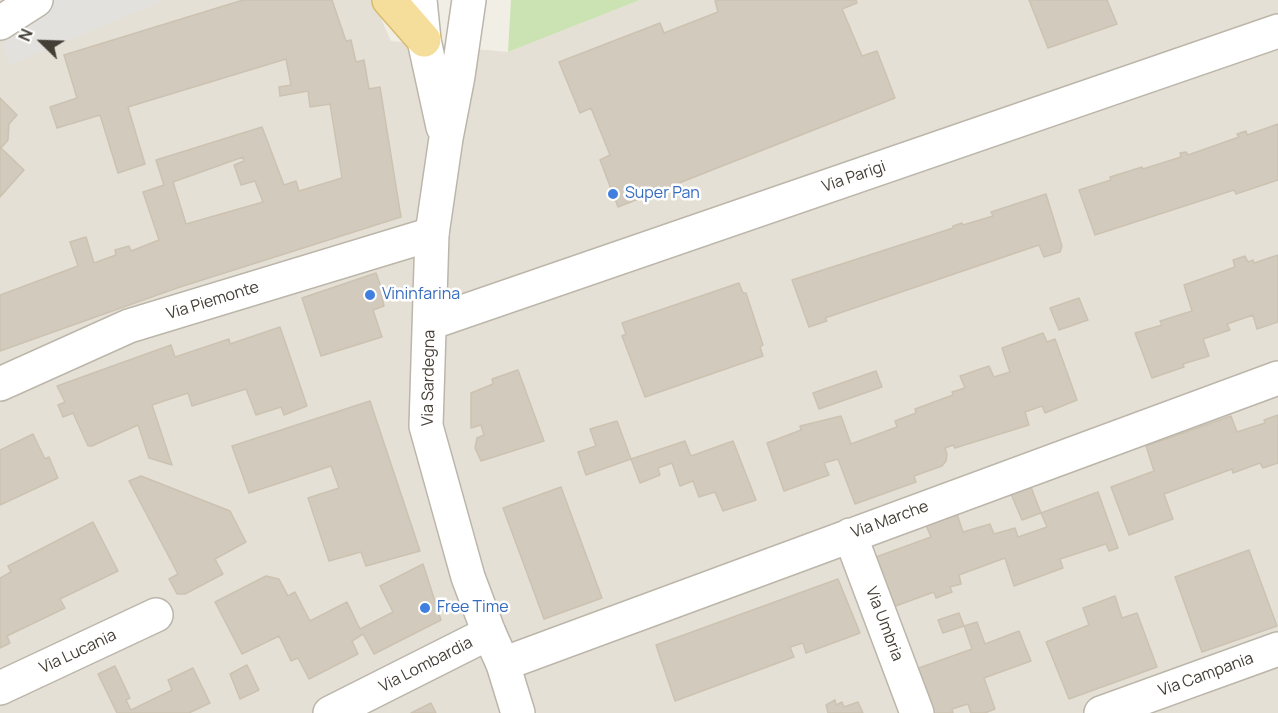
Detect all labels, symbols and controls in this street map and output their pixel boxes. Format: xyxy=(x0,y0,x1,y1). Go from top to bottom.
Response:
north arrow xyxy=(12,12,72,72)
text: N xyxy=(13,25,38,45)
street label: Via Parigi xyxy=(820,157,888,197)
place label: Super Pan xyxy=(625,184,700,204)
marker: Super Pan xyxy=(606,187,620,201)
street label: Via Piemonte xyxy=(164,278,262,324)
place label: Vininfarina xyxy=(382,285,460,305)
marker: Vininfarina xyxy=(363,288,377,302)
street label: Via Sardegna xyxy=(419,330,439,426)
street label: Via Marche xyxy=(849,497,931,543)
street label: Via Umbria xyxy=(861,584,907,664)
place label: Free Time xyxy=(437,598,509,618)
marker: Free Time xyxy=(418,601,432,615)
street label: Via Lucania xyxy=(36,626,120,678)
street label: Via Lombardia xyxy=(376,633,476,697)
street label: Via Campania xyxy=(1156,649,1256,701)

